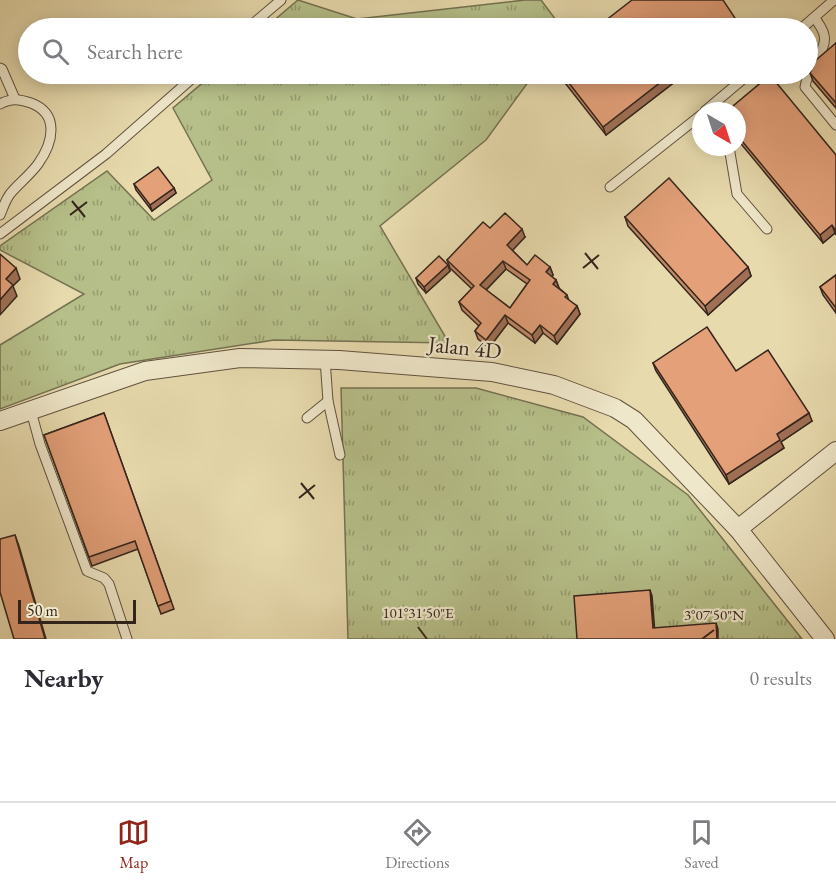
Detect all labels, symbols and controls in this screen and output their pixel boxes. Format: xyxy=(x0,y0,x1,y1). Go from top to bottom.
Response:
search box xyxy=(18,18,818,84)
icon: search xyxy=(39,35,72,68)
text: Search here xyxy=(87,37,182,66)
north arrow xyxy=(692,102,746,156)
street label: Jalan 4D xyxy=(425,329,503,366)
scale bar xyxy=(18,597,136,624)
text: 50 m xyxy=(27,600,58,621)
text: 101°31'50"E xyxy=(382,603,454,622)
text: 3°07'50"N xyxy=(684,605,744,624)
text: Nearby xyxy=(24,661,104,695)
text: 0 results xyxy=(749,665,812,691)
tab: Map xyxy=(117,816,150,873)
tab: Directions xyxy=(385,816,450,873)
tab: Saved xyxy=(684,816,719,873)

